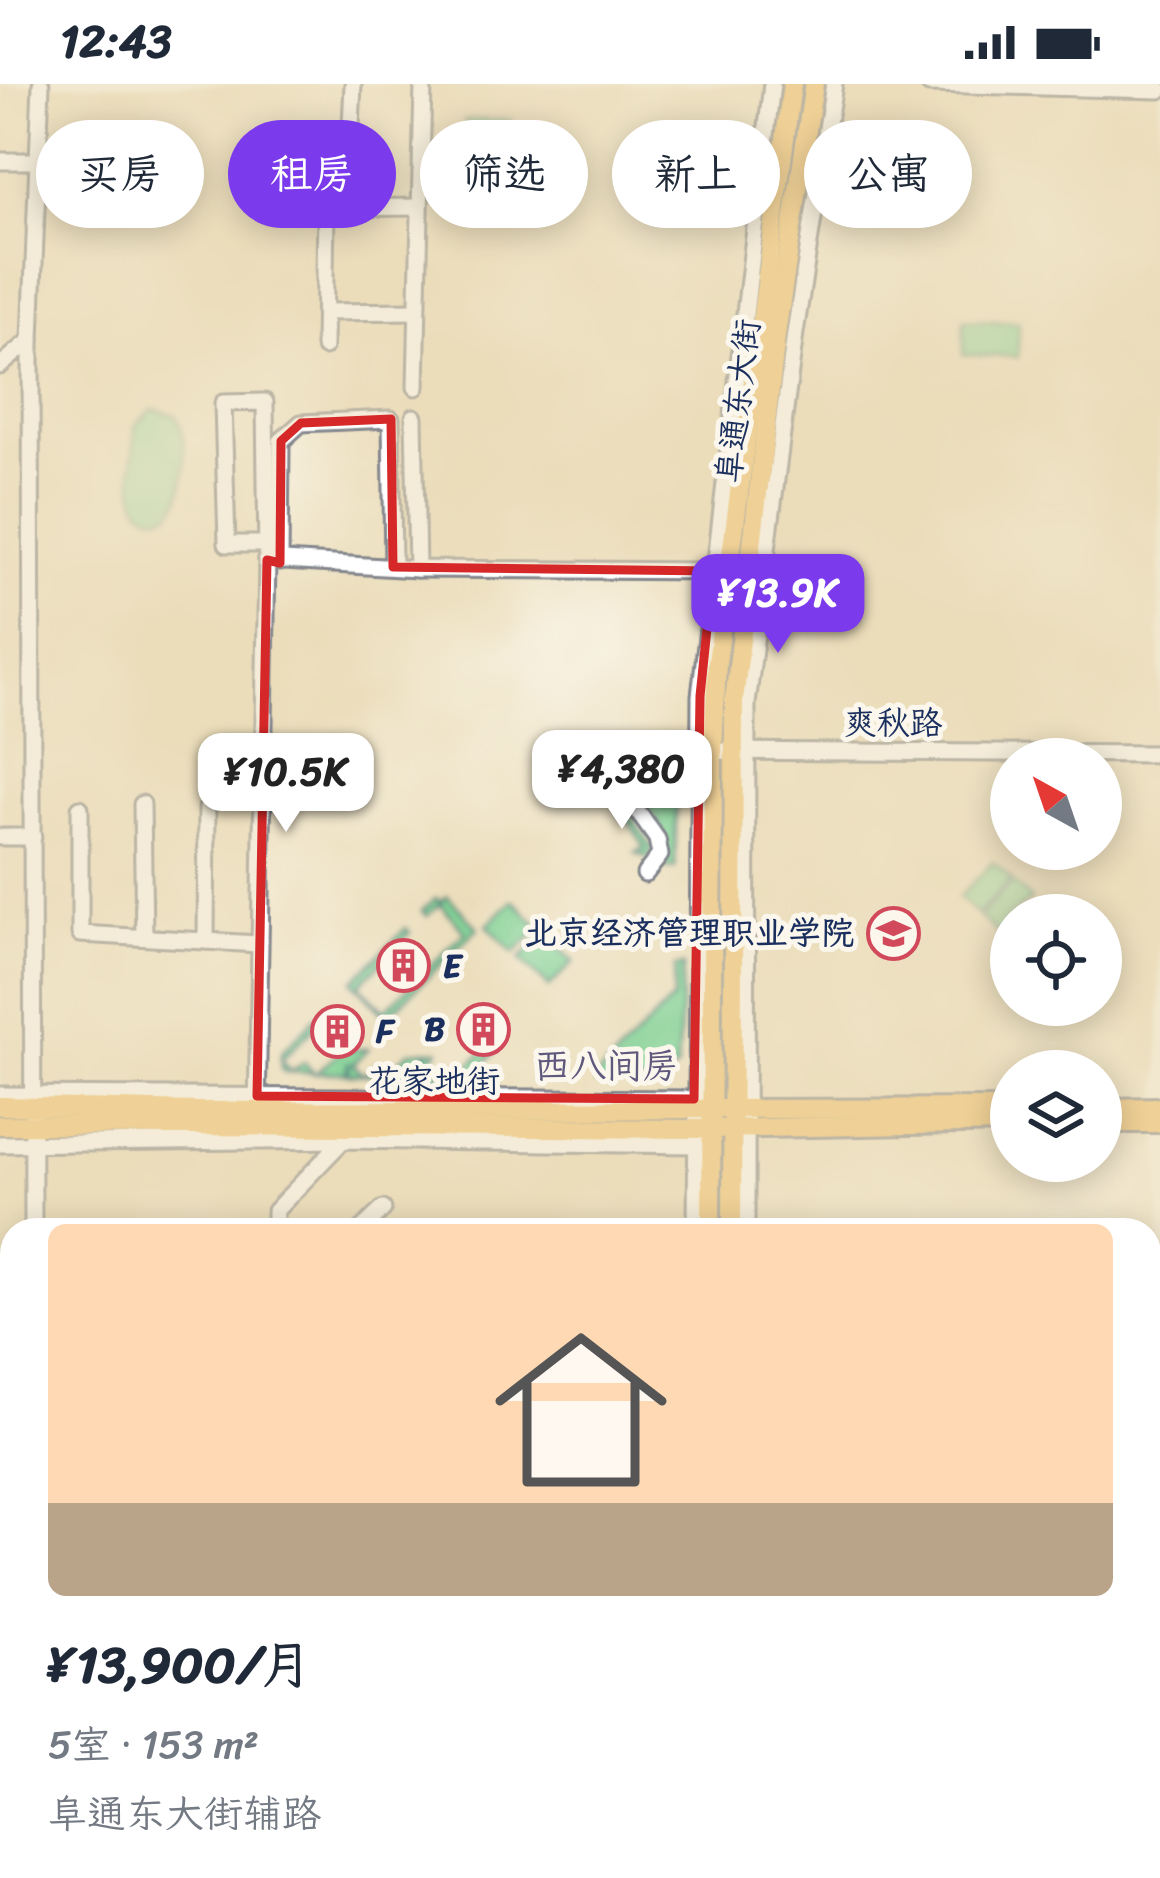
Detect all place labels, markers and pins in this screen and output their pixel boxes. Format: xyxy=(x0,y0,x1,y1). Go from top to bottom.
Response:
pin: ¥13.9K xyxy=(680,554,876,656)
pin: ¥4,380 xyxy=(524,730,720,832)
pin: ¥10.5K xyxy=(188,733,384,835)
place label: 北京经济管理职业学院 xyxy=(524,904,854,962)
school or university icon: 北京经济管理职业学院 xyxy=(865,905,921,961)
place label: E xyxy=(443,937,464,995)
building icon: E xyxy=(376,938,432,994)
place label: B xyxy=(424,1000,445,1058)
building icon: B xyxy=(456,1001,512,1057)
place label: F xyxy=(375,1002,396,1060)
building icon: F xyxy=(309,1003,365,1059)

